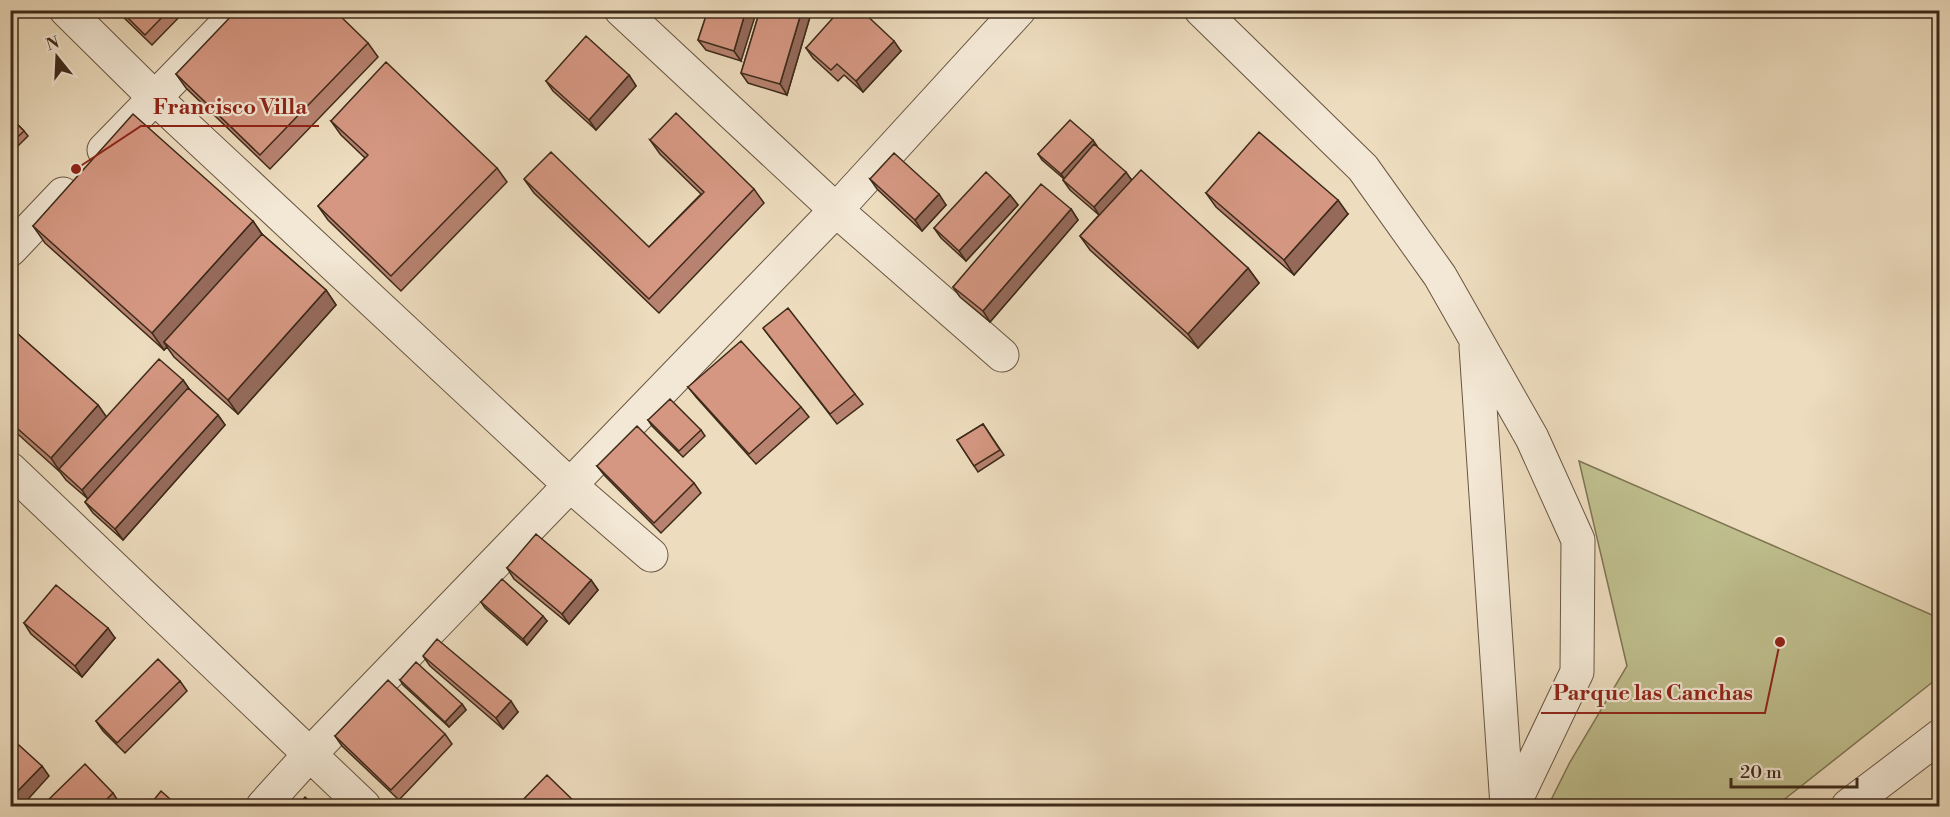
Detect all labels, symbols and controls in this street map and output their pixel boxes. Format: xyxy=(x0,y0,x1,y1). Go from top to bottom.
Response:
north arrow xyxy=(27,27,87,87)
text: N xyxy=(44,32,62,55)
callout: Francisco Villa xyxy=(141,86,319,126)
text: Francisco Villa xyxy=(153,94,308,121)
callout: Parque las Canchas xyxy=(1541,673,1765,713)
text: Parque las Canchas xyxy=(1553,680,1753,707)
scale bar xyxy=(1731,751,1857,789)
text: 20 m xyxy=(1740,761,1782,784)

